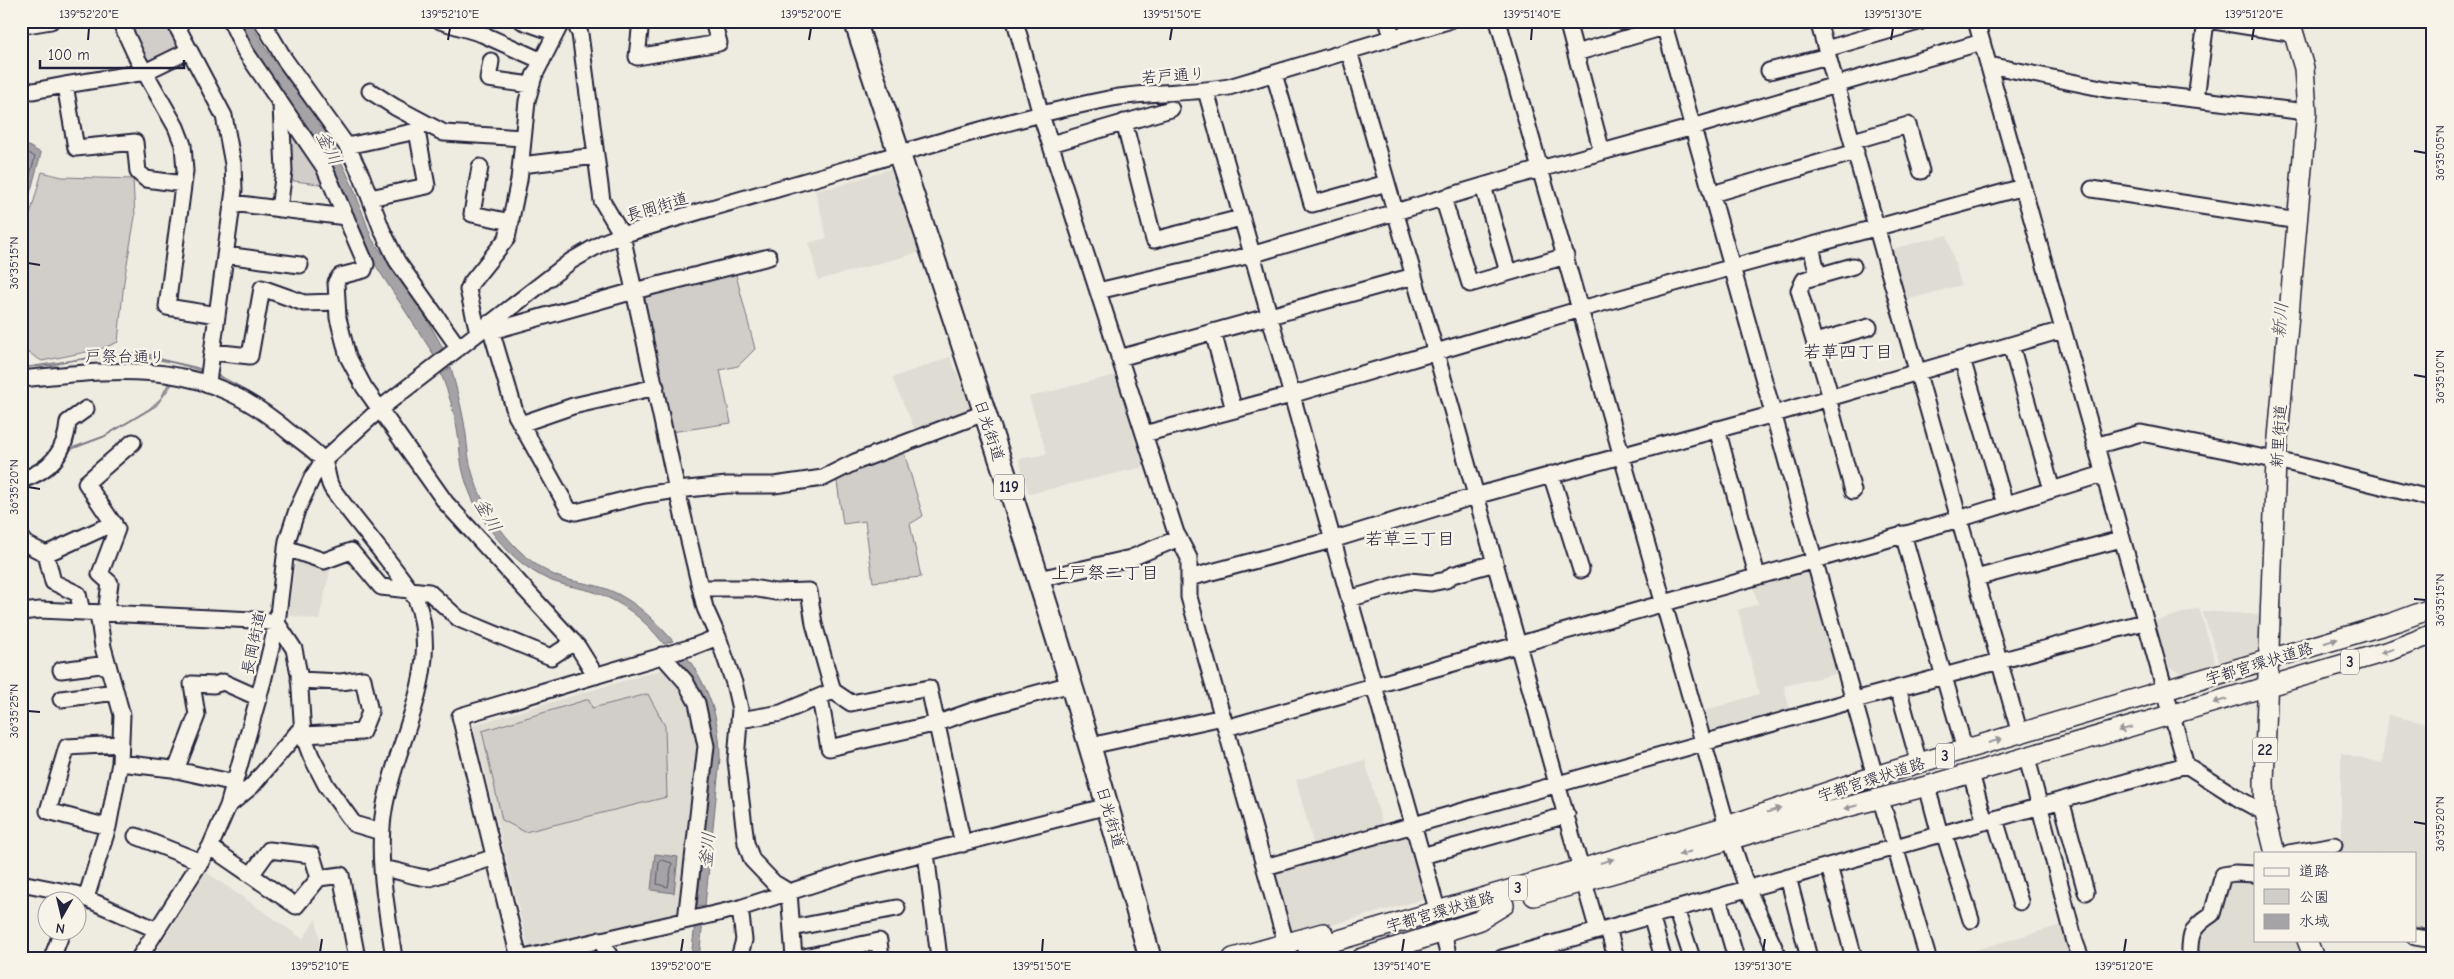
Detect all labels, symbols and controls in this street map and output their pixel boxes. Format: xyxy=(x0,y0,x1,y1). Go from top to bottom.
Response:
text: 139°52'20"E xyxy=(59,7,119,21)
text: 139°52'10"E xyxy=(421,7,479,21)
text: 139°52'00"E xyxy=(781,7,841,21)
text: 139°51'50"E xyxy=(1143,7,1201,21)
text: 139°51'40"E xyxy=(1503,7,1561,21)
text: 139°51'30"E xyxy=(1864,7,1922,21)
text: 139°51'20"E xyxy=(2225,7,2283,21)
scale bar xyxy=(40,38,184,70)
text: 100 m xyxy=(48,46,90,64)
street label: 若戸通り xyxy=(1141,65,1206,87)
text: 36°35'05"N xyxy=(2433,125,2447,181)
water label: 釜川 xyxy=(311,127,346,169)
street label: 長岡街道 xyxy=(624,189,691,225)
text: 36°35'15"N xyxy=(7,237,21,289)
water label: 新川 xyxy=(2268,301,2293,339)
district label: 若草四丁目 xyxy=(1803,342,1893,363)
street label: 戸祭台通り xyxy=(85,347,165,367)
text: 36°35'10"N xyxy=(2433,350,2447,404)
street label: 日光街道 xyxy=(971,397,1007,464)
street label: 新里街道 xyxy=(2268,404,2290,469)
text: 36°35'20"N xyxy=(7,459,21,515)
road number: 119 xyxy=(994,474,1024,500)
water label: 釜川 xyxy=(469,494,506,536)
district label: 若草三丁目 xyxy=(1365,529,1455,550)
district label: 上戸祭二丁目 xyxy=(1051,563,1159,584)
text: 36°35'15"N xyxy=(2433,574,2447,626)
street label: 長岡街道 xyxy=(239,610,269,676)
one-way arrow xyxy=(2324,636,2339,644)
street label: 宇都宮環状道路 xyxy=(2203,639,2315,689)
one-way arrow xyxy=(2379,647,2394,655)
road number: 3 xyxy=(2341,650,2359,674)
text: 36°35'25"N xyxy=(7,684,21,738)
one-way arrow xyxy=(2213,697,2228,705)
one-way arrow xyxy=(2117,725,2132,733)
one-way arrow xyxy=(1988,736,2003,744)
road number: 22 xyxy=(2252,738,2278,762)
road number: 3 xyxy=(1936,744,1954,768)
street label: 宇都宮環状道路 xyxy=(1815,754,1927,806)
street label: 日光街道 xyxy=(1093,784,1128,851)
text: 36°35'20"N xyxy=(2433,796,2447,852)
one-way arrow xyxy=(1843,803,1858,811)
one-way arrow xyxy=(1766,806,1781,814)
water label: 釜川 xyxy=(695,831,720,869)
one-way arrow xyxy=(1677,850,1692,858)
legend xyxy=(2254,852,2416,942)
one-way arrow xyxy=(1599,857,1614,865)
text: 道路 xyxy=(2299,862,2329,880)
road number: 3 xyxy=(1509,876,1527,900)
street label: 宇都宮環状道路 xyxy=(1384,888,1497,936)
text: 公園 xyxy=(2299,888,2329,906)
north arrow xyxy=(38,892,88,942)
text: 水域 xyxy=(2299,912,2329,930)
text: N xyxy=(55,919,66,937)
text: 139°52'10"E xyxy=(291,959,349,973)
text: 139°52'00"E xyxy=(651,959,711,973)
text: 139°51'50"E xyxy=(1013,959,1071,973)
text: 139°51'40"E xyxy=(1373,959,1431,973)
text: 139°51'30"E xyxy=(1734,959,1792,973)
text: 139°51'20"E xyxy=(2095,959,2153,973)

